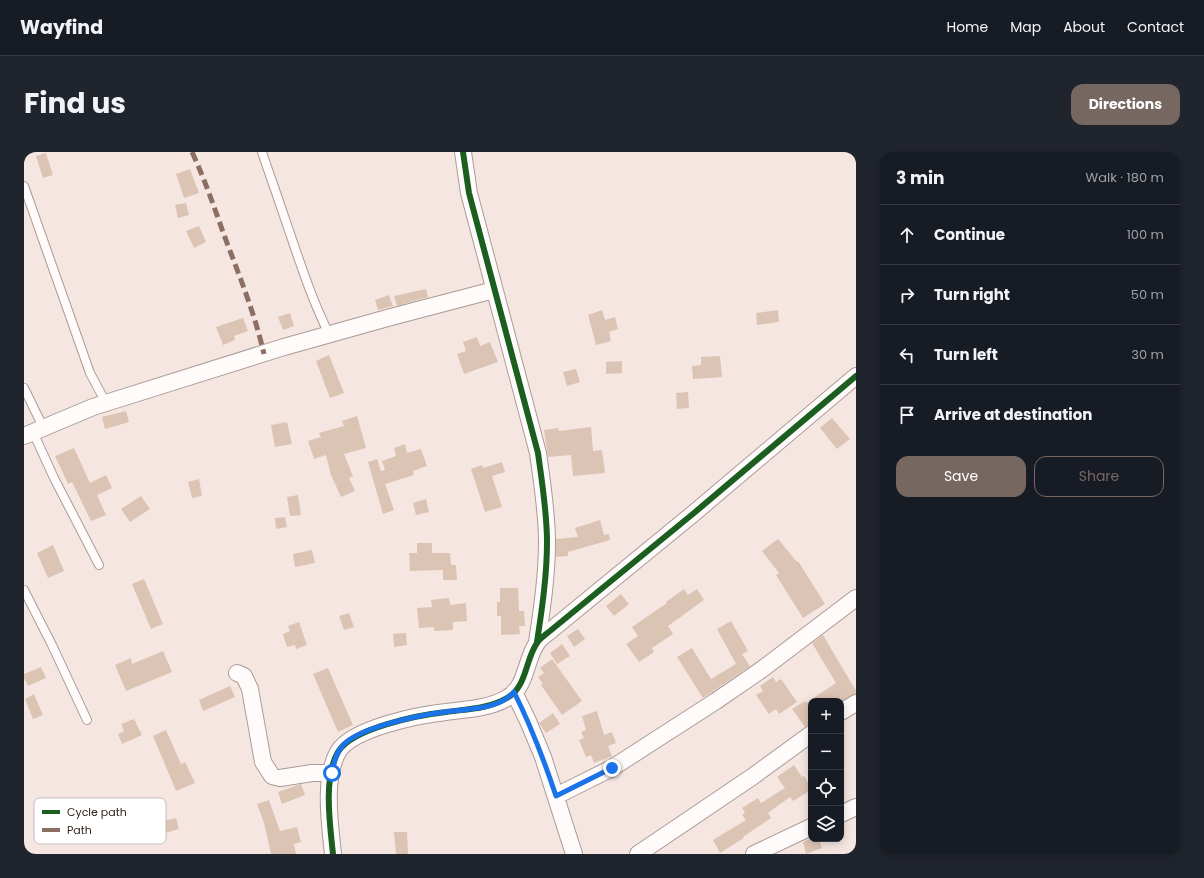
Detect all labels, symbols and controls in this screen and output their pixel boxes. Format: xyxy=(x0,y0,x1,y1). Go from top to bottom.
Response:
text: Wayfind xyxy=(20,14,103,41)
text: Home xyxy=(946,17,988,37)
text: Map xyxy=(1010,17,1041,37)
text: About xyxy=(1063,17,1105,37)
text: Contact xyxy=(1127,17,1184,37)
text: Find us xyxy=(24,84,126,123)
button: Directions xyxy=(1071,84,1180,125)
text: 3 min xyxy=(896,166,944,190)
text: Walk · 180 m xyxy=(1086,168,1164,187)
icon: ahead xyxy=(896,224,918,246)
text: Continue xyxy=(934,224,1005,245)
text: 100 m xyxy=(1127,225,1164,244)
icon: right xyxy=(896,284,918,306)
text: Turn right xyxy=(934,284,1010,305)
text: 50 m xyxy=(1131,285,1164,304)
icon: left xyxy=(896,344,918,366)
text: Turn left xyxy=(934,344,998,365)
text: 30 m xyxy=(1131,345,1164,364)
icon: arrive xyxy=(896,404,918,426)
text: Arrive at destination xyxy=(934,404,1092,425)
button: Save xyxy=(896,456,1026,497)
button: Share xyxy=(1034,456,1164,497)
map controls xyxy=(808,698,844,842)
button: + xyxy=(808,698,844,734)
button: − xyxy=(808,734,844,770)
route end xyxy=(603,759,621,777)
route start xyxy=(323,764,341,782)
button: locate xyxy=(808,770,844,806)
legend xyxy=(34,798,166,844)
text: Cycle path xyxy=(67,804,127,820)
button: layers xyxy=(808,806,844,842)
text: Path xyxy=(67,822,92,838)

